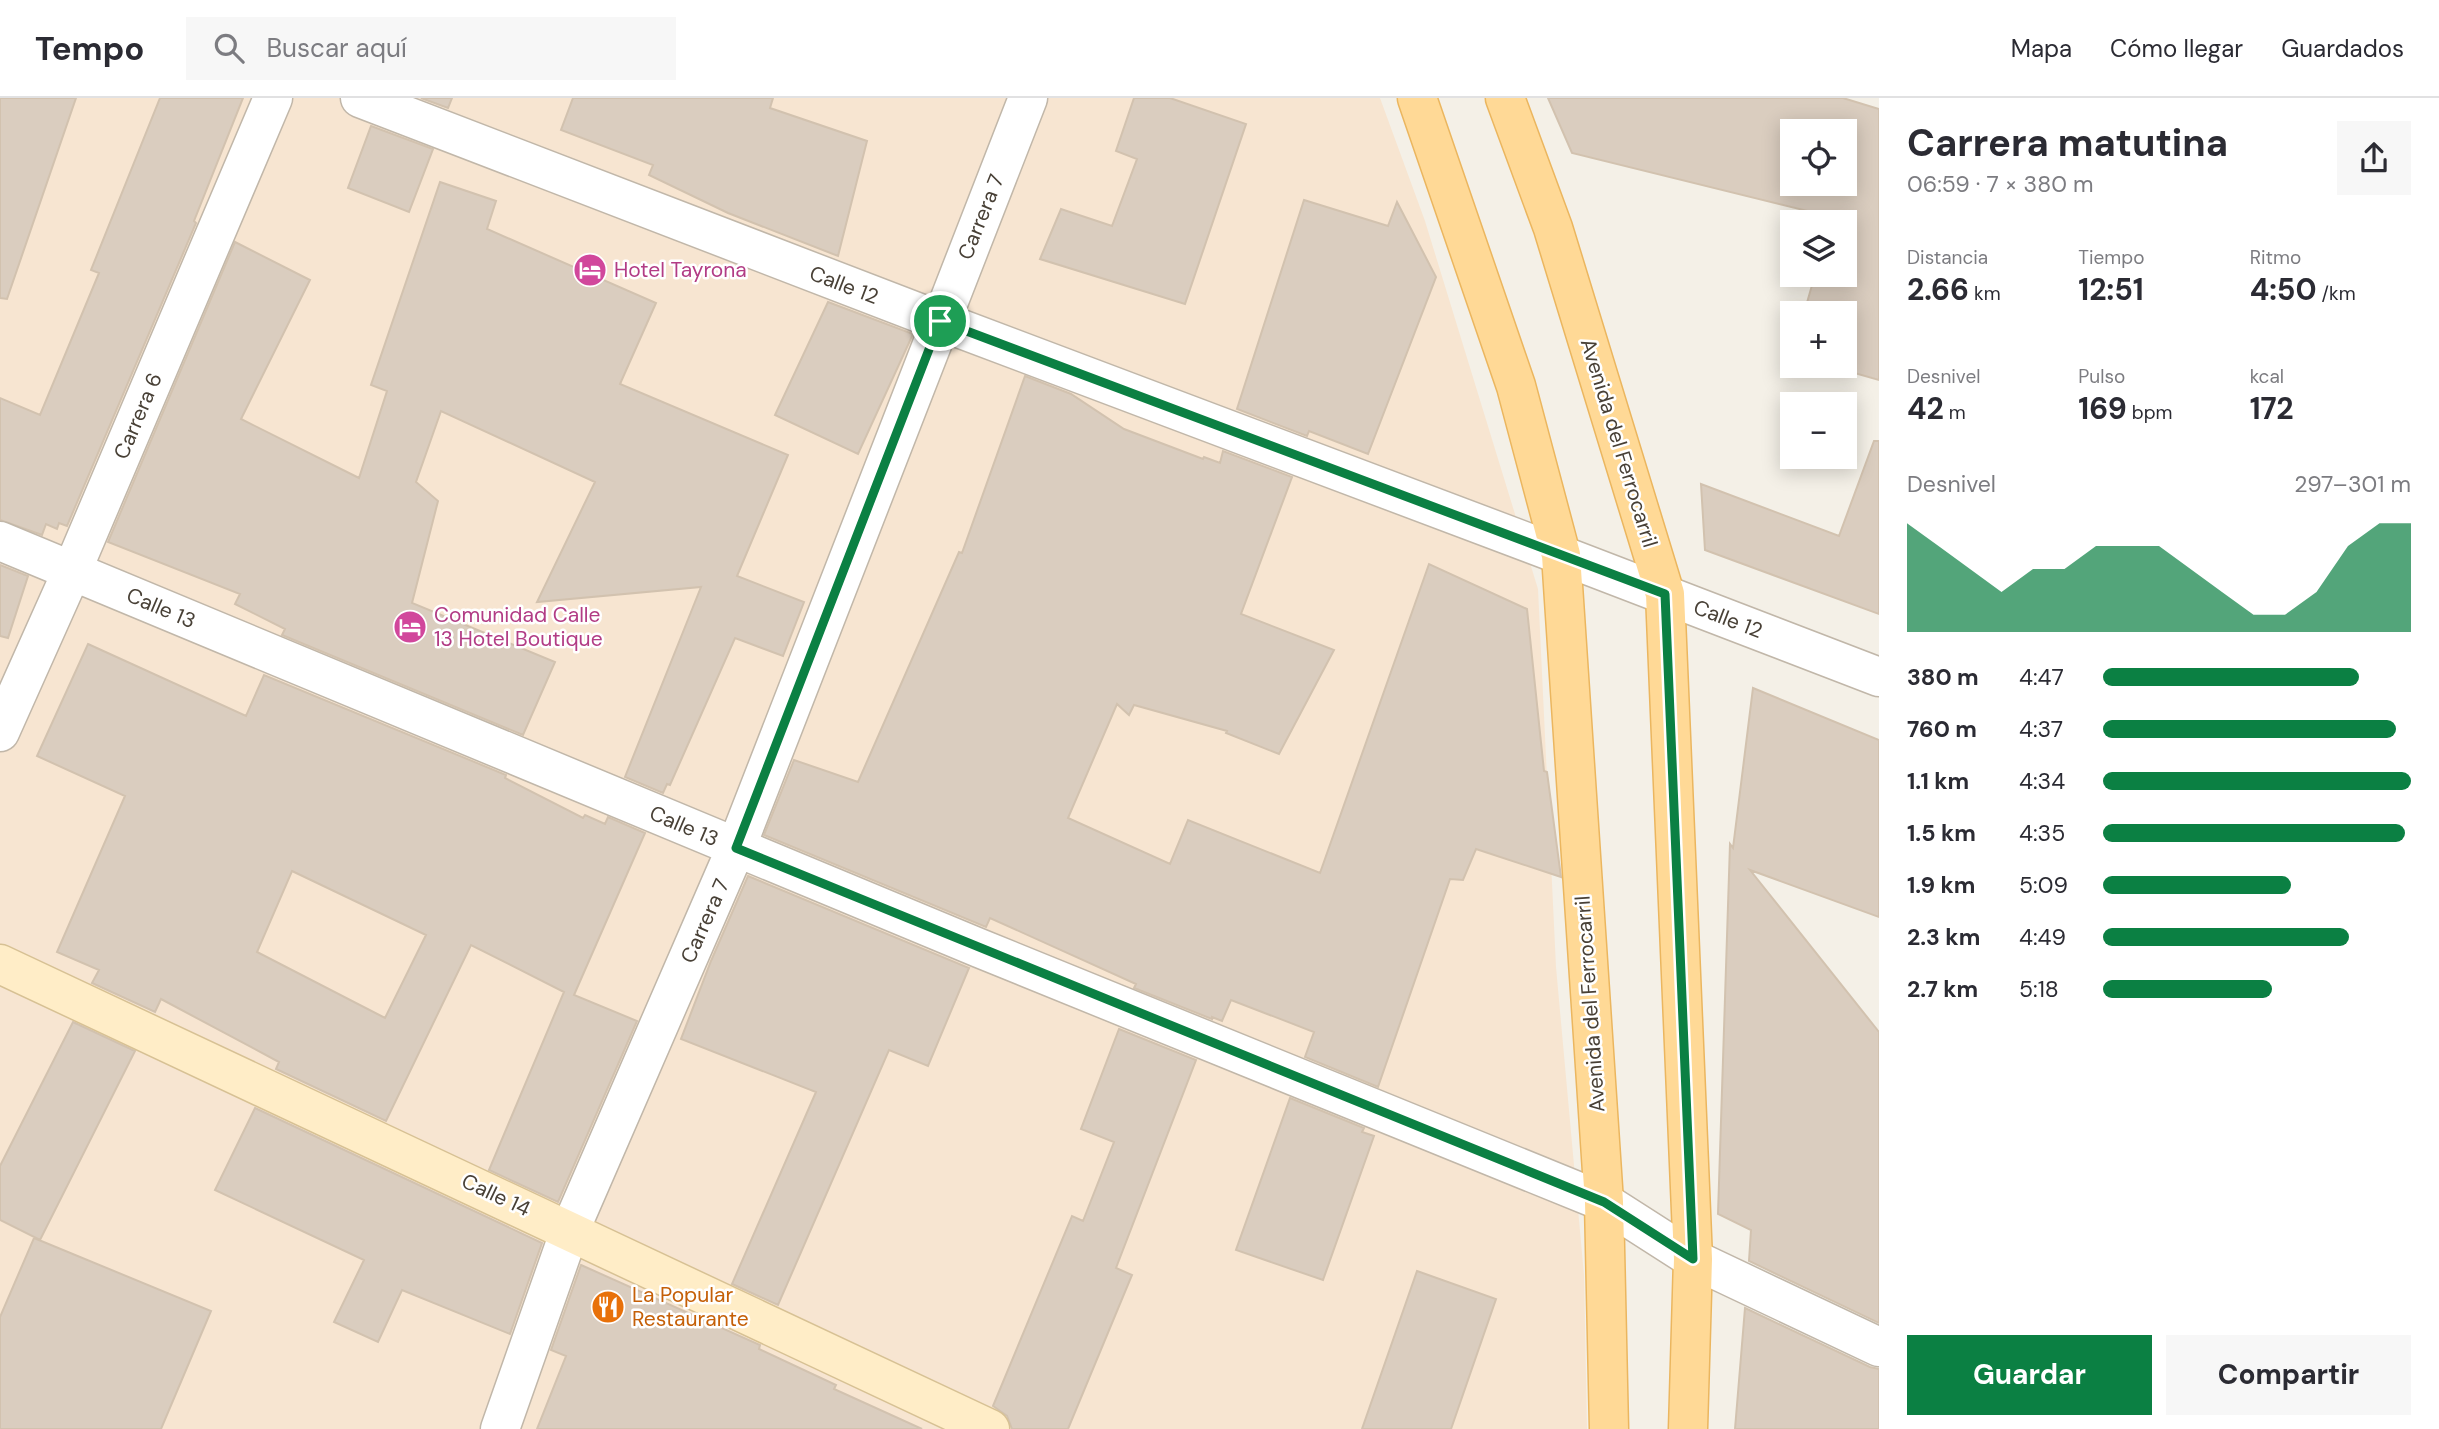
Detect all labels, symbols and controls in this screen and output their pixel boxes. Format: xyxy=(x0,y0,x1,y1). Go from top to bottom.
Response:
search box xyxy=(186,17,676,80)
text: Tempo xyxy=(35,27,144,70)
icon: search xyxy=(210,29,248,67)
text: Buscar aquí xyxy=(266,31,407,65)
text: Mapa xyxy=(2011,33,2072,64)
text: Cómo llegar xyxy=(2110,33,2243,64)
text: Guardados xyxy=(2281,33,2404,64)
text: Carrera matutina xyxy=(1907,118,2228,168)
map controls xyxy=(1780,119,1857,469)
button: locate xyxy=(1780,119,1857,196)
button: share xyxy=(2337,121,2411,195)
text: 06:59 · 7 × 380 m xyxy=(1907,169,2094,199)
street label: Carrera 7 xyxy=(951,170,1011,264)
button: layers xyxy=(1780,210,1857,287)
text: Distancia xyxy=(1907,245,1988,270)
text: Tiempo xyxy=(2078,245,2144,270)
text: Ritmo xyxy=(2250,245,2301,270)
hotel icon: Hotel Tayrona xyxy=(571,251,609,289)
place label: Hotel Tayrona xyxy=(614,256,747,284)
street label: Calle 12 xyxy=(805,259,883,311)
text: 2.66 xyxy=(1907,270,1969,309)
text: 12:51 xyxy=(2078,270,2144,309)
text: 4:50 xyxy=(2250,270,2317,309)
text: km xyxy=(1969,281,2001,306)
text: /km xyxy=(2317,281,2356,306)
pin xyxy=(910,291,970,351)
button: + xyxy=(1780,301,1857,378)
icon: arrive xyxy=(921,302,959,340)
street label: Avenida del Ferrocarril xyxy=(1574,335,1664,551)
text: Desnivel xyxy=(1907,364,1980,389)
text: Pulso xyxy=(2078,364,2125,389)
text: kcal xyxy=(2250,364,2284,389)
street label: Carrera 6 xyxy=(107,368,169,464)
text: 42 xyxy=(1907,389,1944,428)
text: 169 xyxy=(2078,389,2127,428)
text: 172 xyxy=(2250,389,2294,428)
button: − xyxy=(1780,392,1857,469)
text: m xyxy=(1944,400,1966,425)
text: bpm xyxy=(2127,400,2173,425)
text: Desnivel xyxy=(1907,469,1996,499)
text: 297–301 m xyxy=(2294,469,2411,499)
street label: Calle 13 xyxy=(122,581,200,635)
street label: Calle 12 xyxy=(1689,593,1767,645)
place label: Comunidad Calle 13 Hotel Boutique xyxy=(434,601,603,653)
hotel icon: Comunidad Calle 13 Hotel Boutique xyxy=(391,608,429,646)
text: 380 m xyxy=(1907,662,1979,692)
text: 4:47 xyxy=(2019,662,2064,692)
text: 760 m xyxy=(1907,714,1977,744)
text: 4:37 xyxy=(2019,714,2063,744)
text: 1.1 km xyxy=(1907,766,1969,796)
text: 4:34 xyxy=(2019,766,2065,796)
street label: Calle 13 xyxy=(645,799,723,853)
text: 1.5 km xyxy=(1907,818,1976,848)
text: 4:35 xyxy=(2019,818,2065,848)
text: 1.9 km xyxy=(1907,870,1975,900)
text: 5:09 xyxy=(2019,870,2068,900)
street label: Carrera 7 xyxy=(674,874,736,968)
street label: Avenida del Ferrocarril xyxy=(1568,895,1612,1113)
text: 2.3 km xyxy=(1907,922,1980,952)
text: 4:49 xyxy=(2019,922,2066,952)
text: 2.7 km xyxy=(1907,974,1978,1004)
text: 5:18 xyxy=(2019,974,2059,1004)
street label: Calle 14 xyxy=(457,1167,535,1223)
place label: La Popular Restaurante xyxy=(632,1281,749,1333)
restaurant icon: La Popular Restaurante xyxy=(589,1288,627,1326)
button: Guardar xyxy=(1907,1335,2152,1415)
button: Compartir xyxy=(2166,1335,2411,1415)

